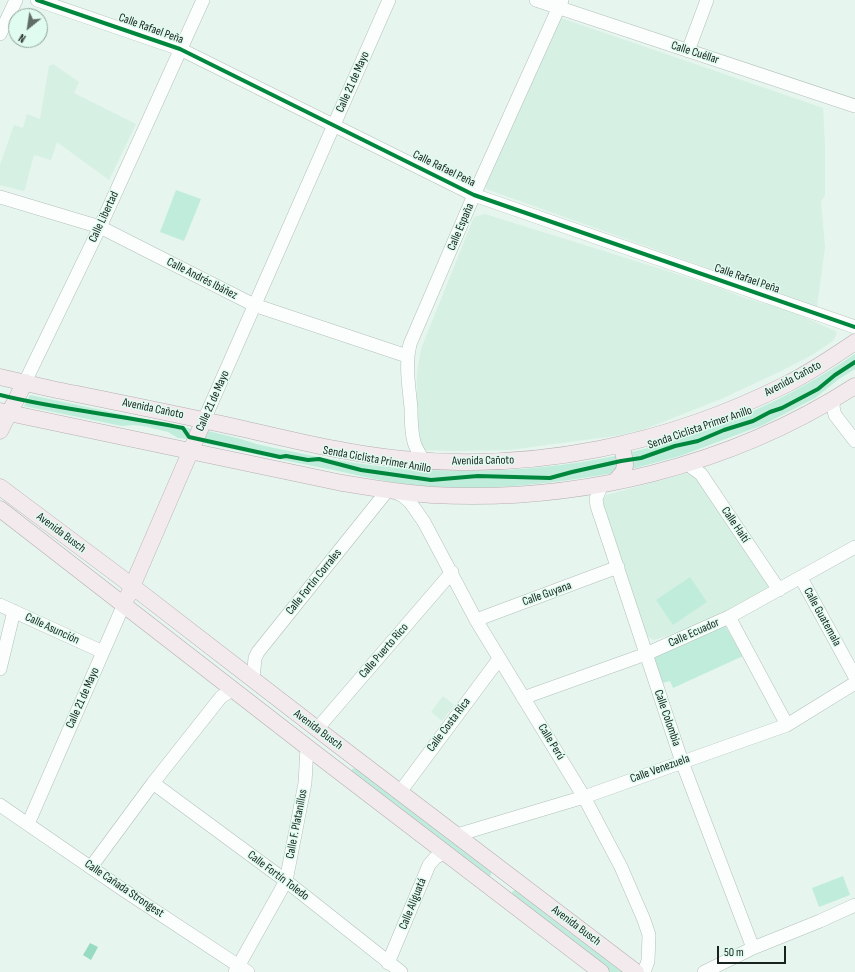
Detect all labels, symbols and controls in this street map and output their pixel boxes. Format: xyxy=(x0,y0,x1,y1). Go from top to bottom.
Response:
north arrow xyxy=(8,8,48,48)
street label: Calle Rafael Peña xyxy=(117,11,185,47)
text: N xyxy=(16,31,28,45)
street label: Calle Cuéllar xyxy=(669,38,721,68)
street label: Calle 21 de Mayo xyxy=(333,49,373,115)
street label: Calle Rafael Peña xyxy=(410,148,478,190)
street label: Calle Libertad xyxy=(86,189,122,245)
street label: Calle España xyxy=(445,201,477,253)
street label: Calle Andrés Ibáñez xyxy=(164,255,240,303)
street label: Calle Rafael Peña xyxy=(713,261,781,297)
street label: Avenida Cañoto xyxy=(762,358,824,400)
street label: Calle 21 de Mayo xyxy=(193,368,233,434)
street label: Avenida Cañoto xyxy=(121,395,185,423)
street label: Senda Ciclista Primer Anillo xyxy=(646,403,754,453)
street label: Senda Ciclista Primer Anillo xyxy=(322,443,432,477)
street label: Avenida Cañoto xyxy=(452,453,514,469)
street label: Calle Haití xyxy=(718,504,752,546)
street label: Avenida Busch xyxy=(34,510,88,556)
street label: Calle Fortín Corrales xyxy=(283,546,345,618)
street label: Calle Guyana xyxy=(520,578,574,610)
street label: Calle Guatemala xyxy=(800,585,844,649)
street label: Calle Asunción xyxy=(23,610,81,648)
street label: Calle Ecuador xyxy=(666,615,722,651)
street label: Calle Puerto Rico xyxy=(356,621,412,681)
street label: Calle 21 de Mayo xyxy=(63,665,103,731)
street label: Calle Colombia xyxy=(651,688,683,748)
street label: Calle Costa Rica xyxy=(424,695,474,755)
street label: Avenida Busch xyxy=(291,707,345,753)
street label: Calle Perú xyxy=(534,721,568,763)
street label: Calle Venezuela xyxy=(628,752,692,786)
street label: Calle F. Platanillos xyxy=(283,788,311,860)
street label: Calle Fortín Toledo xyxy=(244,848,312,904)
street label: Calle Cañada Strongest xyxy=(82,857,166,921)
street label: Calle Aliguatá xyxy=(396,876,430,932)
street label: Avenida Busch xyxy=(549,903,603,949)
scale bar xyxy=(719,938,788,964)
text: 50 m xyxy=(724,945,744,960)

